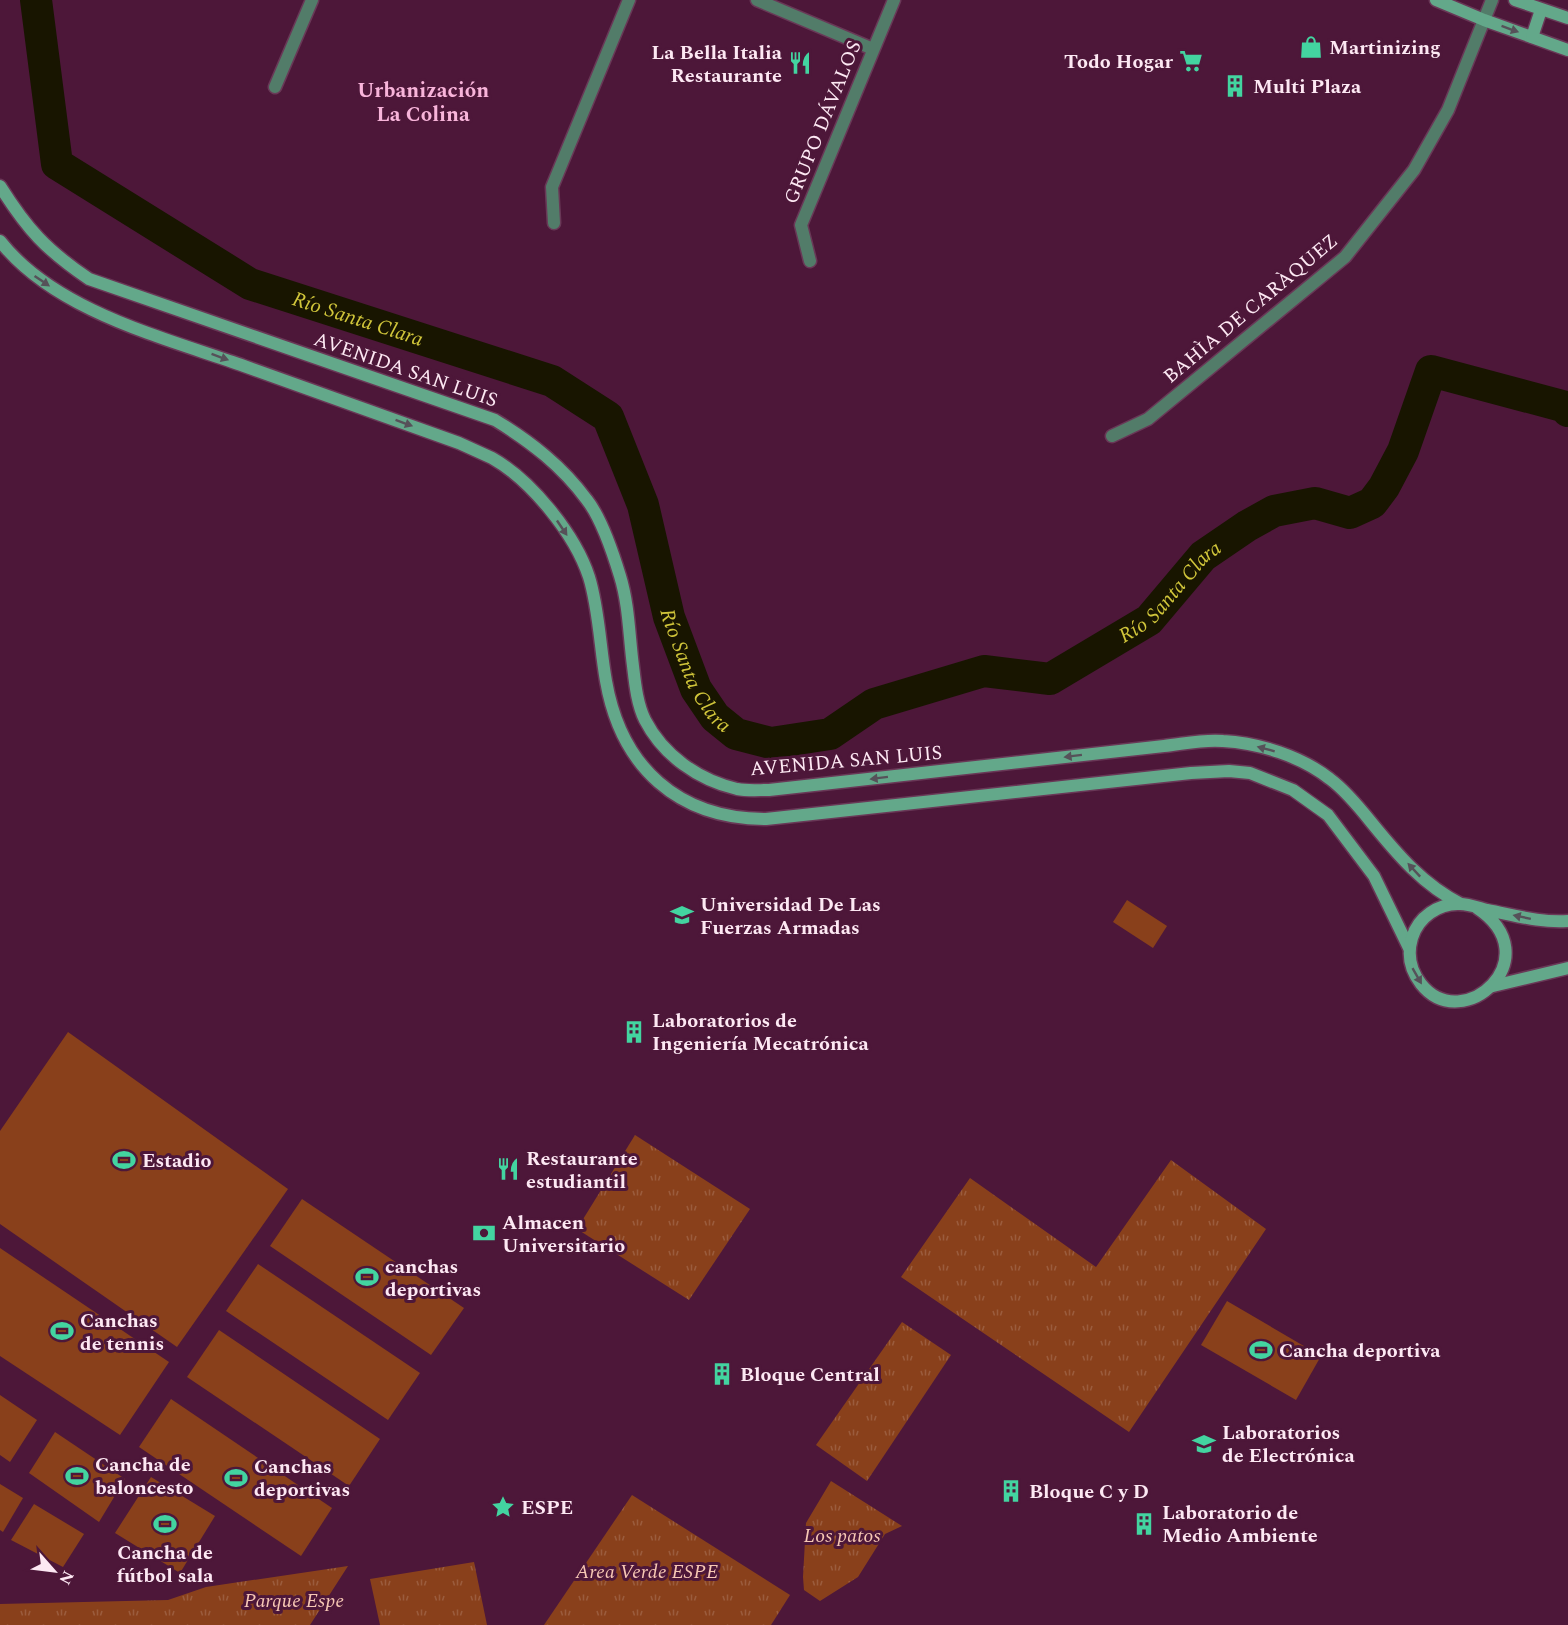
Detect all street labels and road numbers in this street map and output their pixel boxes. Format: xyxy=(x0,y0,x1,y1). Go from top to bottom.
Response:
street label: GRUPO DÁVALOS xyxy=(776,36,869,209)
street label: BAHÌA DE CARÀQUEZ xyxy=(1157,227,1345,391)
street label: AVENIDA SAN LUIS xyxy=(310,324,502,416)
street label: AVENIDA SAN LUIS xyxy=(749,738,943,784)

